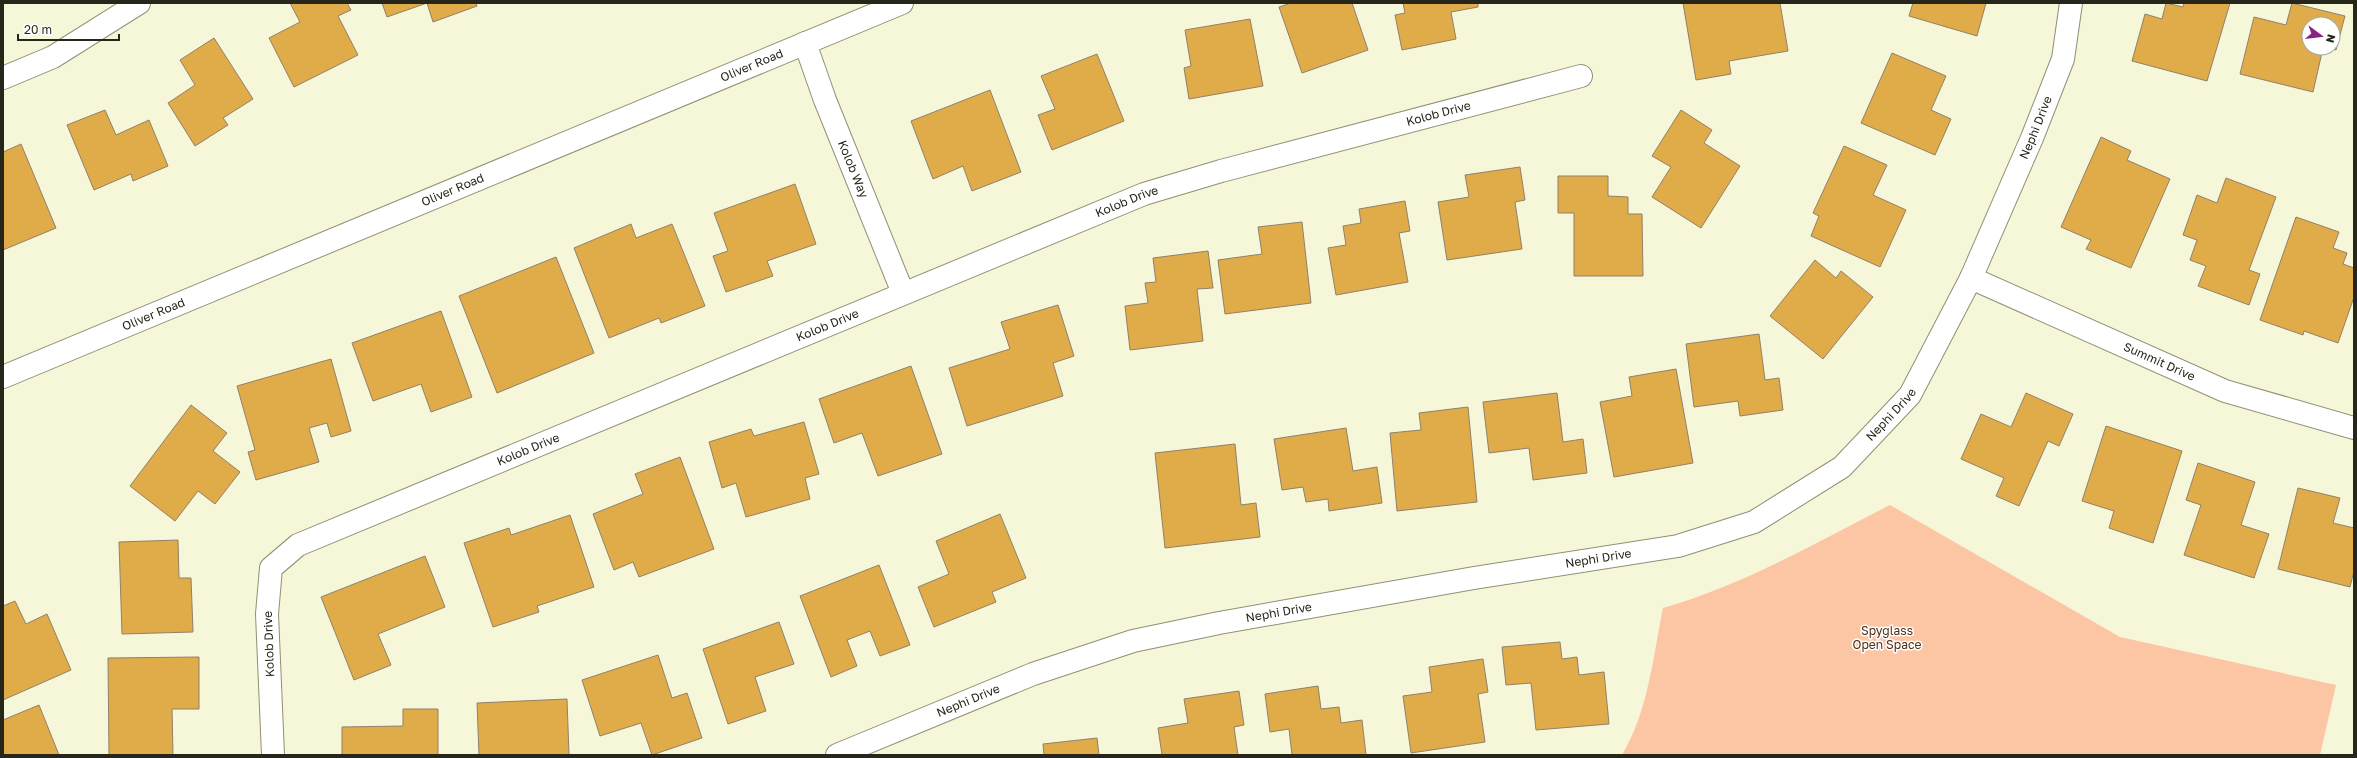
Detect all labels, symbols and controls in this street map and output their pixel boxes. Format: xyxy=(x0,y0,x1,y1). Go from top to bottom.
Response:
scale bar xyxy=(18,16,119,42)
north arrow xyxy=(2301,16,2341,56)
text: 20 m xyxy=(24,22,52,37)
text: N xyxy=(2324,33,2339,44)
street label: Oliver Road xyxy=(718,45,785,85)
street label: Nephi Drive xyxy=(2016,94,2055,161)
street label: Kolob Drive xyxy=(1404,97,1472,129)
street label: Kolob Way xyxy=(835,138,872,200)
street label: Oliver Road xyxy=(419,170,486,209)
street label: Kolob Drive xyxy=(1093,182,1160,220)
street label: Oliver Road xyxy=(120,294,187,334)
street label: Kolob Drive xyxy=(794,305,861,345)
street label: Summit Drive xyxy=(2121,339,2198,384)
street label: Nephi Drive xyxy=(1863,386,1919,444)
street label: Kolob Drive xyxy=(494,429,562,469)
street label: Nephi Drive xyxy=(1564,545,1632,571)
street label: Nephi Drive xyxy=(1245,599,1313,625)
street label: Kolob Drive xyxy=(260,611,277,677)
park label: Spyglass Open Space xyxy=(1853,623,1922,652)
street label: Nephi Drive xyxy=(934,681,1002,720)

